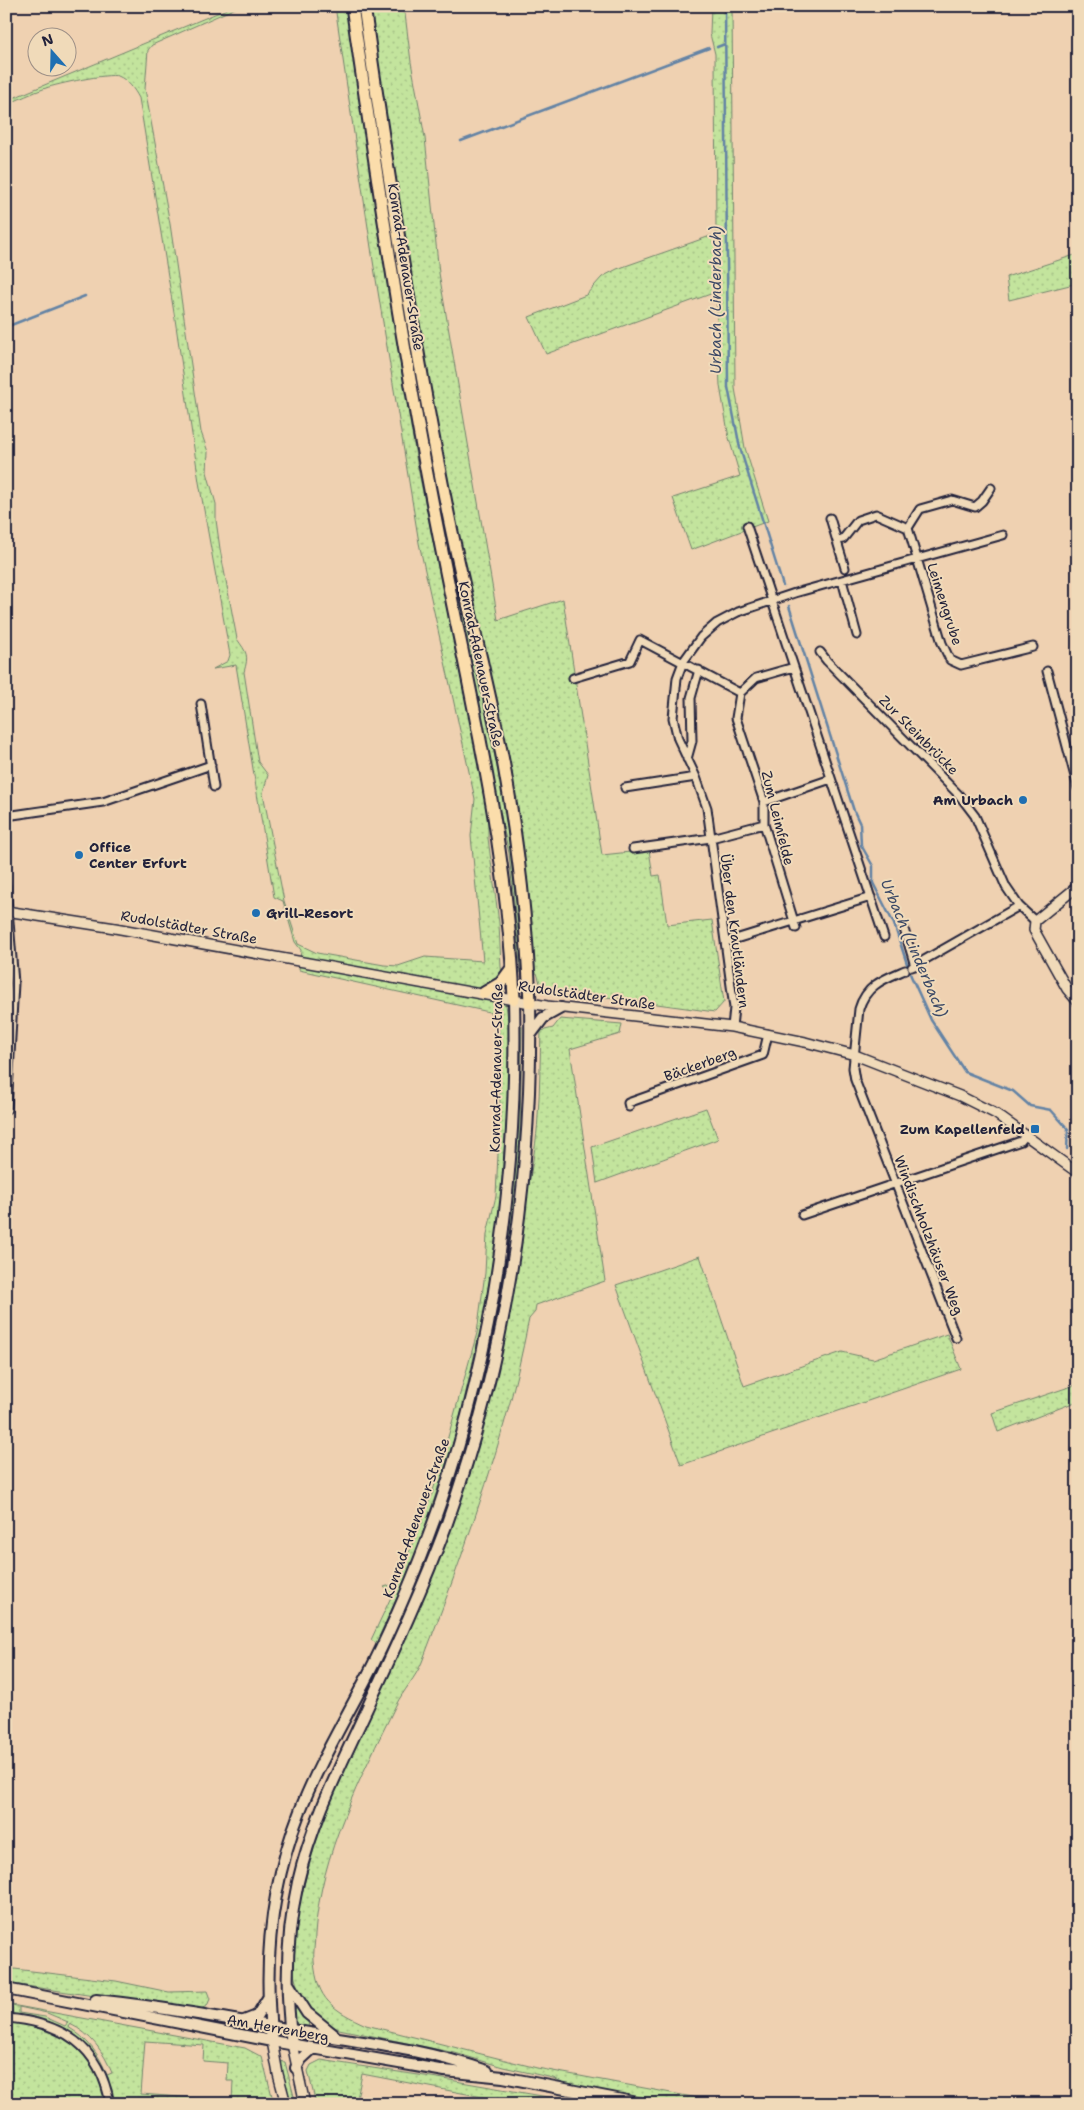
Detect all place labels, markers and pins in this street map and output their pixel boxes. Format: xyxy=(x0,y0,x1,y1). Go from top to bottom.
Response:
place label: Am Urbach xyxy=(933,791,1013,809)
marker: Am Urbach xyxy=(1017,794,1029,806)
place label: Office Center Erfurt xyxy=(89,838,187,872)
marker: Office Center Erfurt xyxy=(73,849,85,861)
place label: Grill-Resort xyxy=(266,904,353,922)
marker: Grill-Resort xyxy=(250,907,262,919)
place label: Zum Kapellenfeld xyxy=(900,1120,1025,1138)
marker: Zum Kapellenfeld xyxy=(1029,1123,1041,1135)

